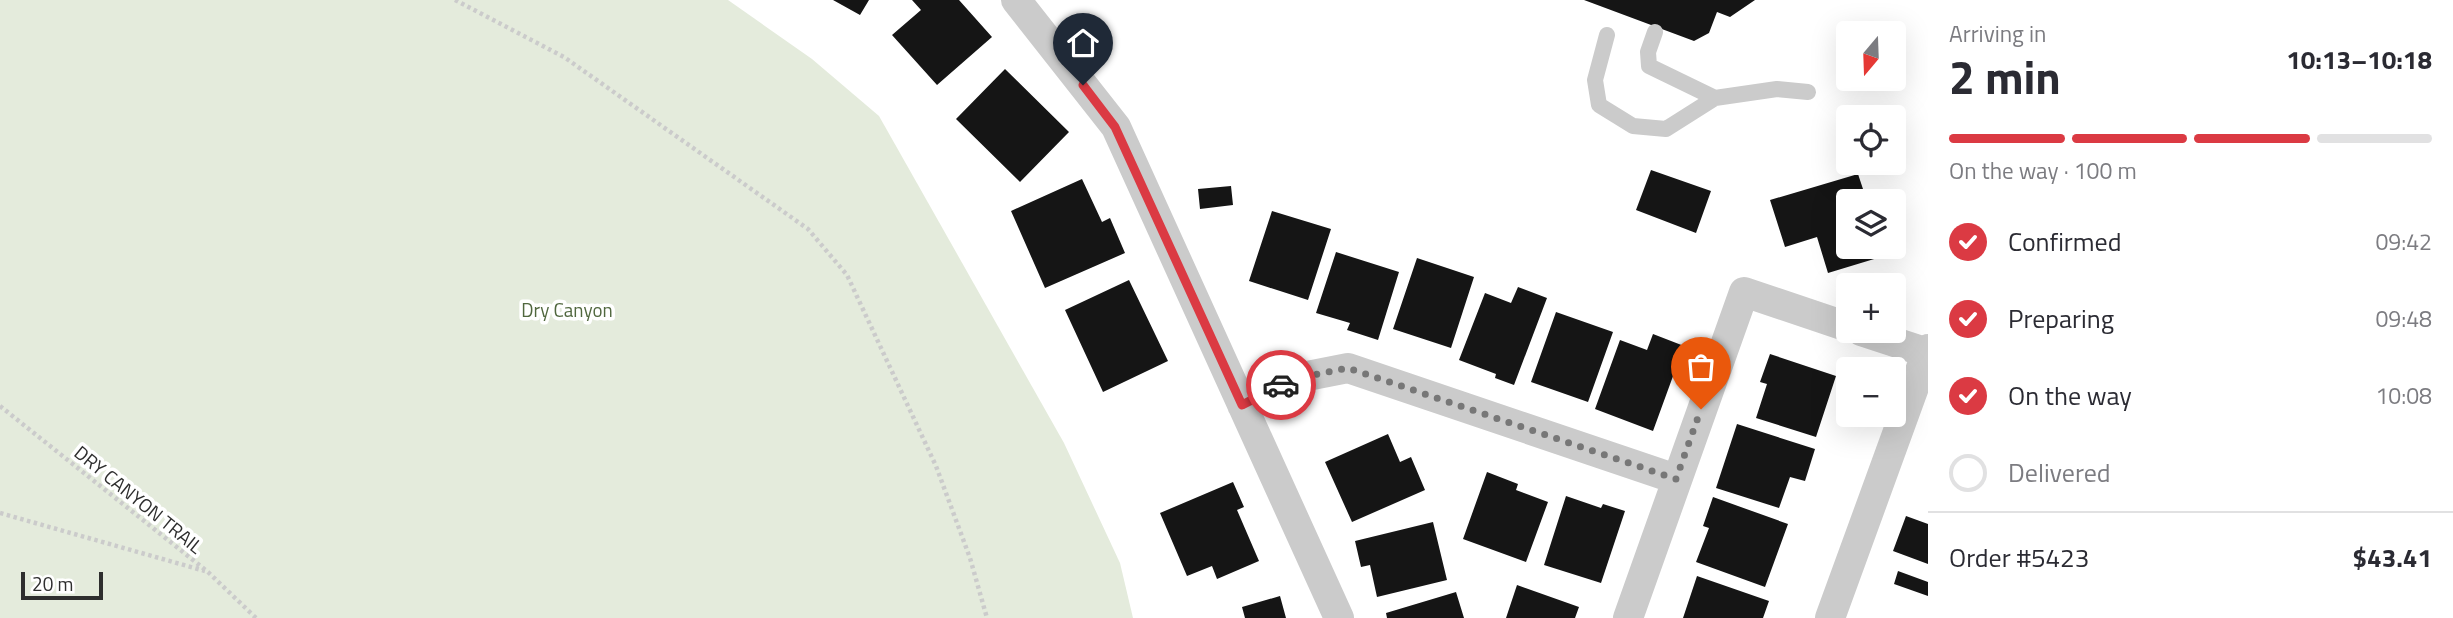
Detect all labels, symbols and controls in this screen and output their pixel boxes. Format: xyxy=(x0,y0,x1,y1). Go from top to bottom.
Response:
pin xyxy=(1053,13,1113,85)
text: Arriving in xyxy=(1949,16,2046,51)
north arrow xyxy=(1836,21,1906,91)
map controls xyxy=(1836,21,1906,427)
icon: home xyxy=(1064,24,1102,62)
text: 10:13–10:18 xyxy=(2286,40,2432,79)
text: 2 min xyxy=(1949,42,2061,112)
button: locate xyxy=(1836,105,1906,175)
text: On the way · 100 m xyxy=(1949,153,2137,188)
button: layers xyxy=(1836,189,1906,259)
text: Confirmed xyxy=(2008,222,2122,261)
icon: check xyxy=(1949,223,1987,261)
text: 09:42 xyxy=(2375,224,2432,259)
button: + xyxy=(1836,273,1906,343)
park label: Dry Canyon xyxy=(521,295,613,324)
text: Preparing xyxy=(2008,299,2114,338)
icon: check xyxy=(1949,300,1987,338)
text: 09:48 xyxy=(2375,301,2432,336)
pin xyxy=(1671,337,1731,409)
icon: bag xyxy=(1682,348,1720,386)
courier xyxy=(1246,350,1316,420)
button: − xyxy=(1836,357,1906,427)
icon: car xyxy=(1262,366,1300,404)
text: On the way xyxy=(2008,376,2132,415)
icon: check xyxy=(1949,377,1987,415)
text: 10:08 xyxy=(2375,378,2432,413)
street label: DRY CANYON TRAIL xyxy=(68,438,210,560)
text: Delivered xyxy=(2008,453,2111,492)
text: Order #5423 xyxy=(1949,538,2089,577)
text: $43.41 xyxy=(2353,538,2432,577)
scale bar xyxy=(21,569,103,601)
text: 20 m xyxy=(32,569,73,598)

